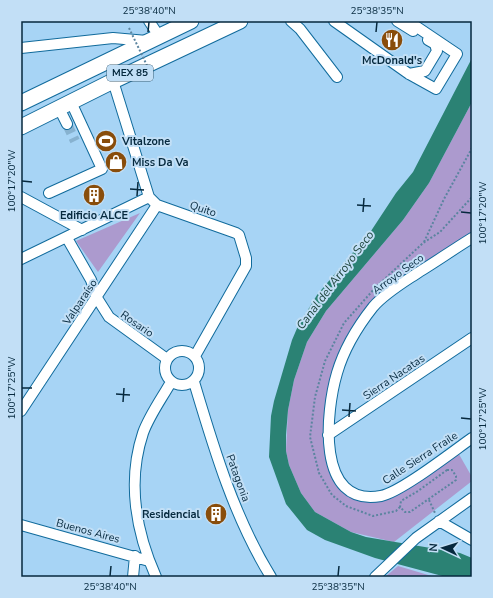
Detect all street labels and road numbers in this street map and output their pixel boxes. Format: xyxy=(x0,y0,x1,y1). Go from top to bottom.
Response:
road number: MEX 85 xyxy=(107,65,153,81)
street label: Quito xyxy=(188,198,218,220)
street label: Arroyo Seco xyxy=(369,250,427,298)
street label: Valparaíso xyxy=(59,276,101,329)
street label: Rosario xyxy=(118,307,156,341)
street label: Sierra Nacatas xyxy=(360,351,428,403)
street label: Calle Sierra Fraile xyxy=(379,428,461,488)
street label: Patagonia xyxy=(223,452,254,504)
street label: Buenos Aires xyxy=(54,515,122,547)

